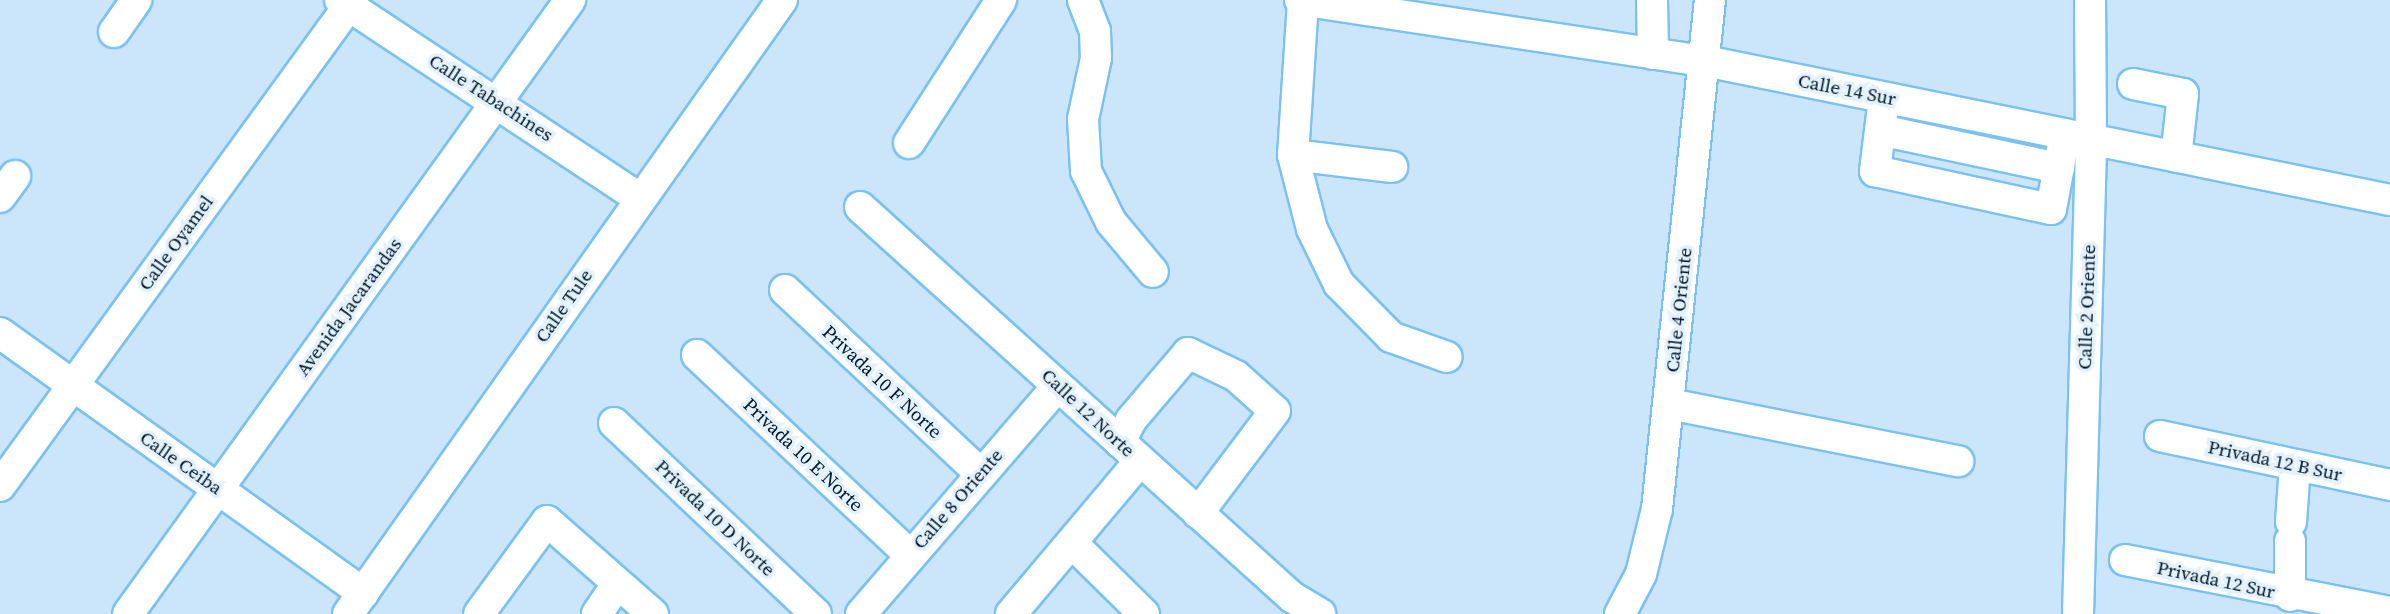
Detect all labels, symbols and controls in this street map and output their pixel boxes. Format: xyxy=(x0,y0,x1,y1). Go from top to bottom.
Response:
street label: Calle Tabachines xyxy=(425,49,557,147)
street label: Calle 14 Sur xyxy=(1796,69,1898,111)
street label: Calle Oyamel xyxy=(134,191,218,295)
street label: Avenida Jacarandas xyxy=(291,234,407,380)
street label: Calle 2 Oriente xyxy=(2073,244,2101,370)
street label: Calle 4 Oriente xyxy=(1661,247,1697,373)
street label: Calle Tule xyxy=(530,265,598,347)
street label: Privada 10 F Norte xyxy=(817,321,947,443)
street label: Calle 12 Norte xyxy=(1037,364,1139,462)
street label: Privada 10 E Norte xyxy=(738,394,868,516)
street label: Calle Ceiba xyxy=(136,426,226,500)
street label: Privada 12 B Sur xyxy=(2206,436,2344,486)
street label: Calle 8 Oriente xyxy=(908,444,1008,554)
street label: Privada 10 D Norte xyxy=(650,455,780,581)
street label: Privada 12 Sur xyxy=(2155,556,2277,604)

